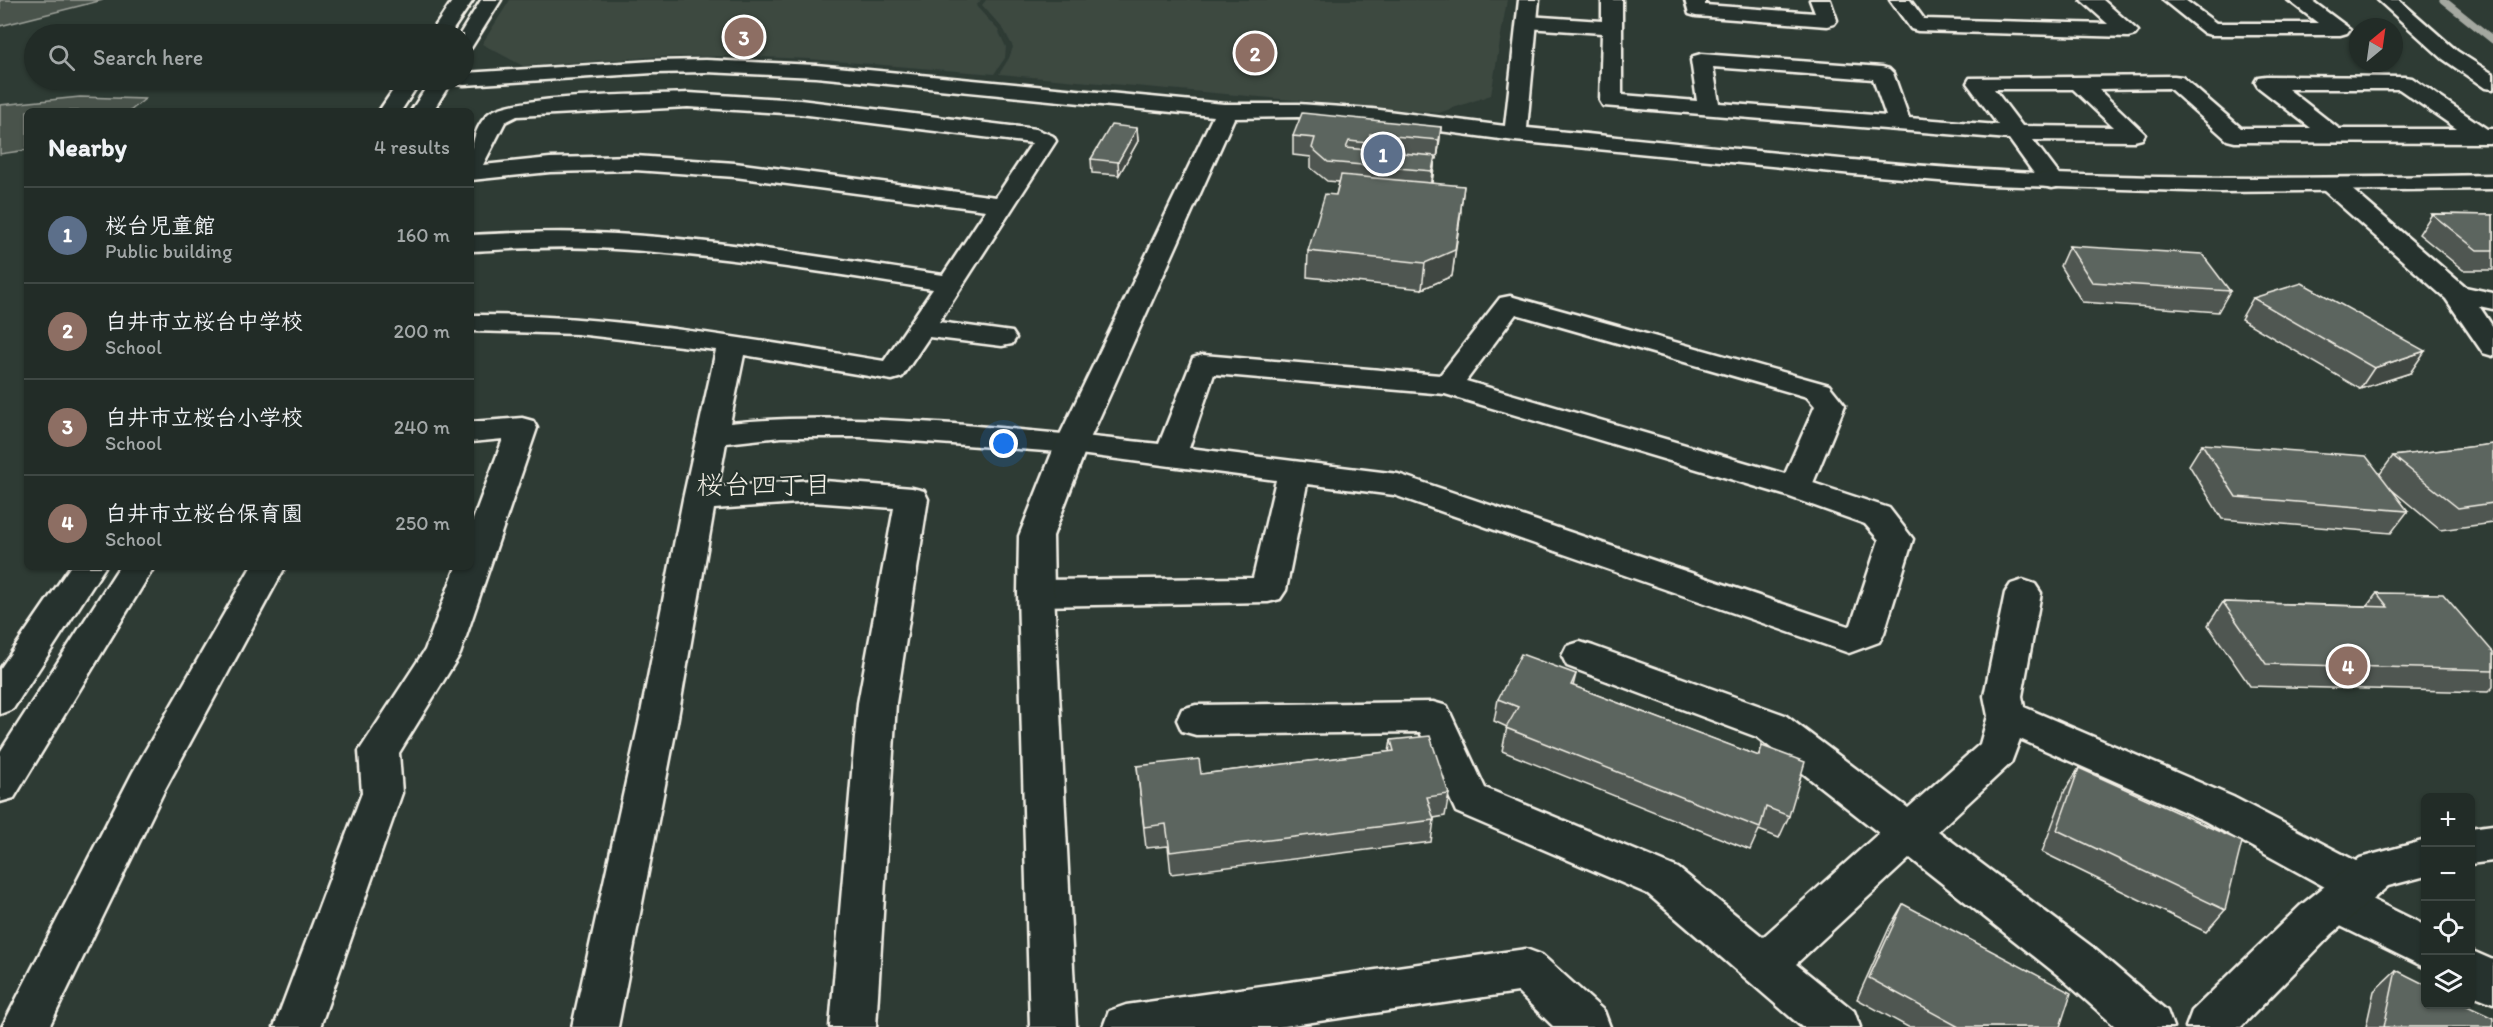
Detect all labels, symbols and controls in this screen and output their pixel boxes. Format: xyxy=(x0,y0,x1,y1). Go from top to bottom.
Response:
pin: 3 xyxy=(724,15,764,60)
north arrow xyxy=(2349,18,2403,72)
search box xyxy=(24,24,474,90)
pin: 2 xyxy=(1236,31,1274,76)
icon: search xyxy=(45,41,78,74)
text: Search here xyxy=(93,44,203,71)
text: Nearby xyxy=(48,131,127,163)
pin: 1 xyxy=(1364,132,1402,176)
text: 4 results xyxy=(374,135,450,159)
text: 桜台児童館 xyxy=(105,212,215,239)
text: 1 xyxy=(63,223,72,247)
text: 160 m xyxy=(397,223,450,247)
text: Public building xyxy=(105,239,232,263)
text: 白井市立桜台中学校 xyxy=(105,308,303,335)
text: 2 xyxy=(62,319,73,343)
text: 200 m xyxy=(394,319,450,343)
text: School xyxy=(105,335,162,359)
text: 白井市立桜台小学校 xyxy=(105,404,303,431)
text: 3 xyxy=(62,415,73,439)
text: 240 m xyxy=(394,415,450,439)
your location xyxy=(989,429,1018,458)
text: School xyxy=(105,431,162,455)
district label: 桜台四丁目 xyxy=(697,468,832,501)
text: 白井市立桜台保育園 xyxy=(105,500,303,527)
text: 4 xyxy=(61,511,74,535)
text: 250 m xyxy=(395,511,450,535)
text: School xyxy=(105,527,162,551)
pin: 4 xyxy=(2328,644,2368,688)
map controls xyxy=(2421,793,2475,1009)
button: + xyxy=(2421,793,2475,847)
button: − xyxy=(2421,847,2475,901)
button: locate xyxy=(2421,901,2475,955)
button: layers xyxy=(2421,955,2475,1009)

